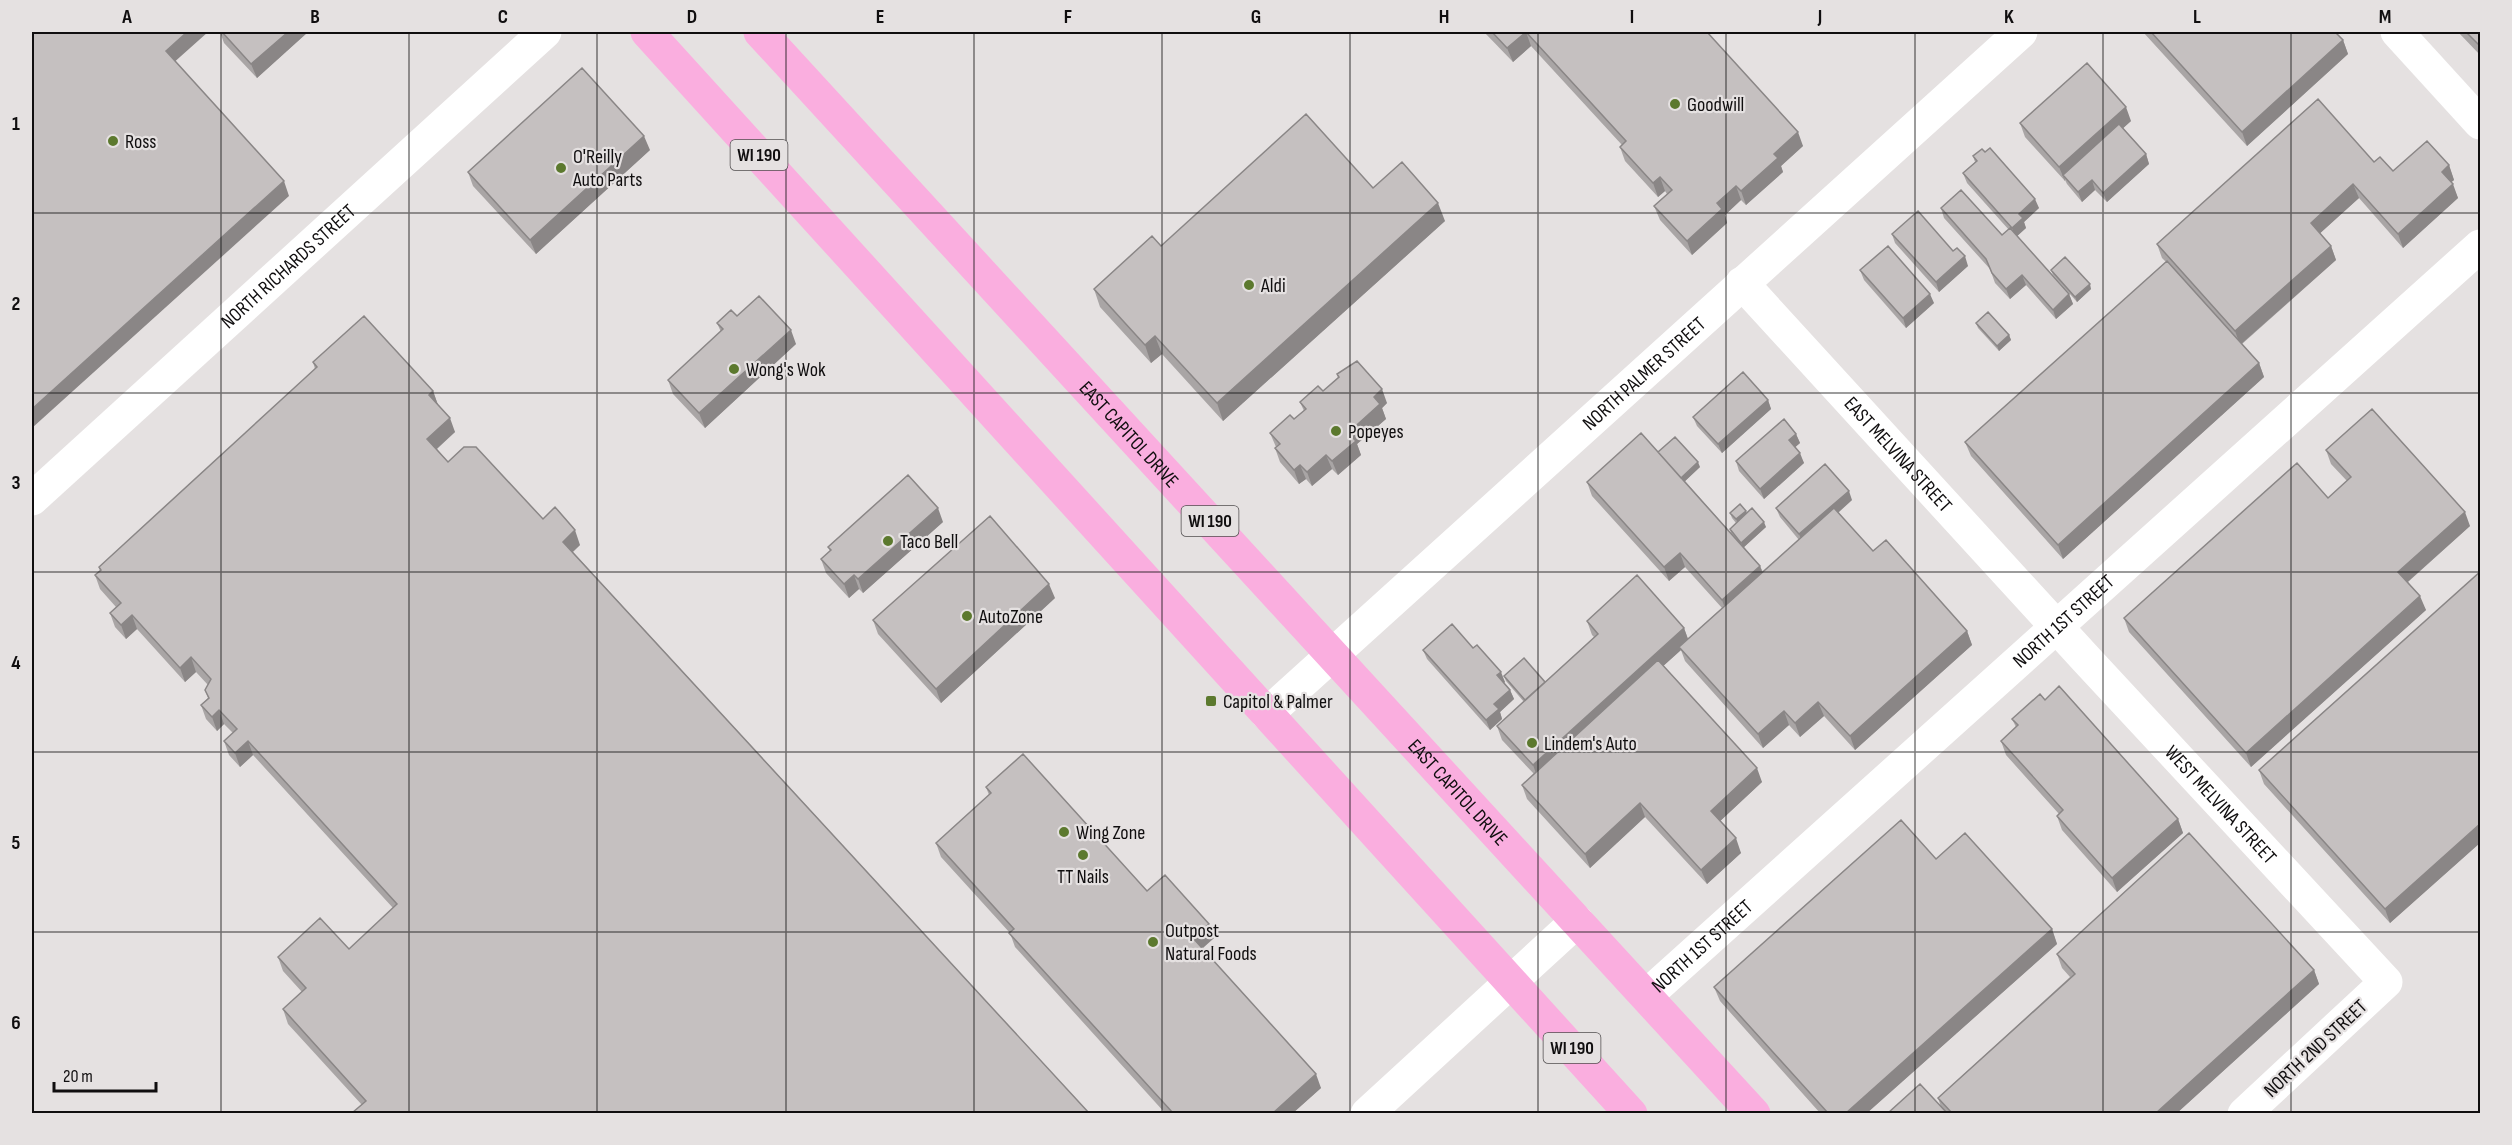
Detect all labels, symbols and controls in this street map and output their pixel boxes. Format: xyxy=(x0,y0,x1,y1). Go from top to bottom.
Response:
text: A xyxy=(121,5,132,29)
text: B xyxy=(310,5,320,29)
text: C xyxy=(498,5,508,29)
text: D xyxy=(687,5,697,29)
text: E xyxy=(876,5,884,29)
text: F xyxy=(1064,5,1072,29)
text: G xyxy=(1251,5,1261,29)
text: H xyxy=(1439,5,1449,29)
text: I xyxy=(1630,5,1634,29)
text: J xyxy=(1817,5,1822,29)
text: K xyxy=(2004,5,2014,29)
text: L xyxy=(2193,5,2201,29)
text: M xyxy=(2379,5,2391,29)
place label: Goodwill xyxy=(1687,93,1744,117)
marker: Goodwill xyxy=(1668,97,1682,111)
text: 1 xyxy=(12,112,20,136)
place label: Ross xyxy=(125,130,156,154)
marker: Ross xyxy=(106,134,120,148)
road number: WI 190 xyxy=(730,140,788,170)
place label: O'Reilly Auto Parts xyxy=(572,145,642,192)
marker: O'Reilly Auto Parts xyxy=(554,161,568,175)
street label: NORTH RICHARDS STREET xyxy=(216,200,361,334)
place label: Aldi xyxy=(1260,274,1286,298)
marker: Aldi xyxy=(1242,278,1256,292)
text: 2 xyxy=(12,292,20,316)
street label: NORTH PALMER STREET xyxy=(1578,312,1711,436)
place label: Wong's Wok xyxy=(746,358,826,382)
marker: Wong's Wok xyxy=(727,362,741,376)
street label: EAST CAPITOL DRIVE xyxy=(1074,377,1183,493)
street label: EAST MELVINA STREET xyxy=(1839,392,1957,518)
place label: Popeyes xyxy=(1348,420,1404,444)
marker: Popeyes xyxy=(1329,424,1343,438)
text: 3 xyxy=(12,471,21,495)
road number: WI 190 xyxy=(1182,506,1238,536)
place label: Taco Bell xyxy=(900,530,958,554)
marker: Taco Bell xyxy=(881,534,895,548)
street label: NORTH 1ST STREET xyxy=(2008,570,2119,673)
place label: AutoZone xyxy=(978,605,1043,629)
marker: AutoZone xyxy=(960,609,974,623)
text: 4 xyxy=(11,651,21,675)
place label: Capitol & Palmer xyxy=(1223,690,1333,714)
marker: Capitol & Palmer xyxy=(1204,694,1218,708)
place label: Lindem's Auto xyxy=(1544,732,1637,756)
street label: EAST CAPITOL DRIVE xyxy=(1403,735,1512,851)
marker: Lindem's Auto xyxy=(1525,736,1539,750)
street label: WEST MELVINA STREET xyxy=(2159,741,2281,869)
place label: Wing Zone xyxy=(1076,821,1145,845)
marker: Wing Zone xyxy=(1057,825,1071,839)
text: 5 xyxy=(12,831,21,855)
marker: TT Nails xyxy=(1076,848,1090,862)
place label: TT Nails xyxy=(1057,865,1109,889)
street label: NORTH 1ST STREET xyxy=(1647,895,1758,998)
place label: Outpost Natural Foods xyxy=(1165,919,1257,966)
marker: Outpost Natural Foods xyxy=(1146,935,1160,949)
street label: NORTH 2ND STREET xyxy=(2259,995,2372,1103)
text: 6 xyxy=(11,1011,21,1035)
road number: WI 190 xyxy=(1544,1033,1600,1063)
scale bar xyxy=(54,1055,156,1093)
text: 20 m xyxy=(63,1066,93,1087)

